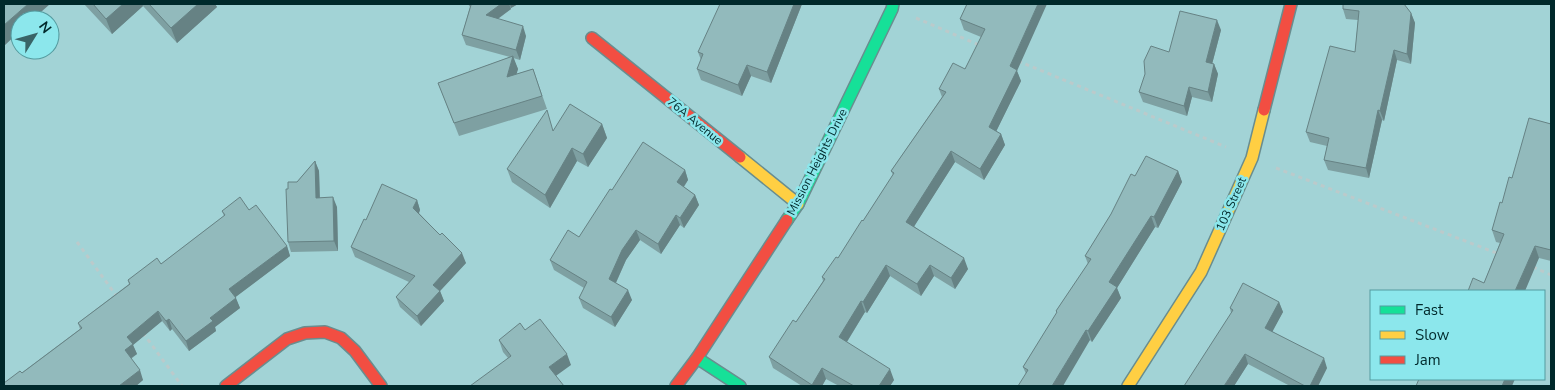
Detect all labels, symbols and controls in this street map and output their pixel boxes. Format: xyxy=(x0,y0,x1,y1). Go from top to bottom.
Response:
north arrow xyxy=(10,10,60,60)
text: N xyxy=(34,18,56,37)
street label: 76A Avenue xyxy=(664,94,726,148)
street label: Mission Heights Drive xyxy=(783,106,851,218)
street label: 103 Street xyxy=(1212,174,1250,233)
legend xyxy=(1370,290,1545,380)
text: Fast xyxy=(1415,300,1444,320)
text: Slow xyxy=(1415,325,1450,345)
text: Jam xyxy=(1414,350,1441,370)

